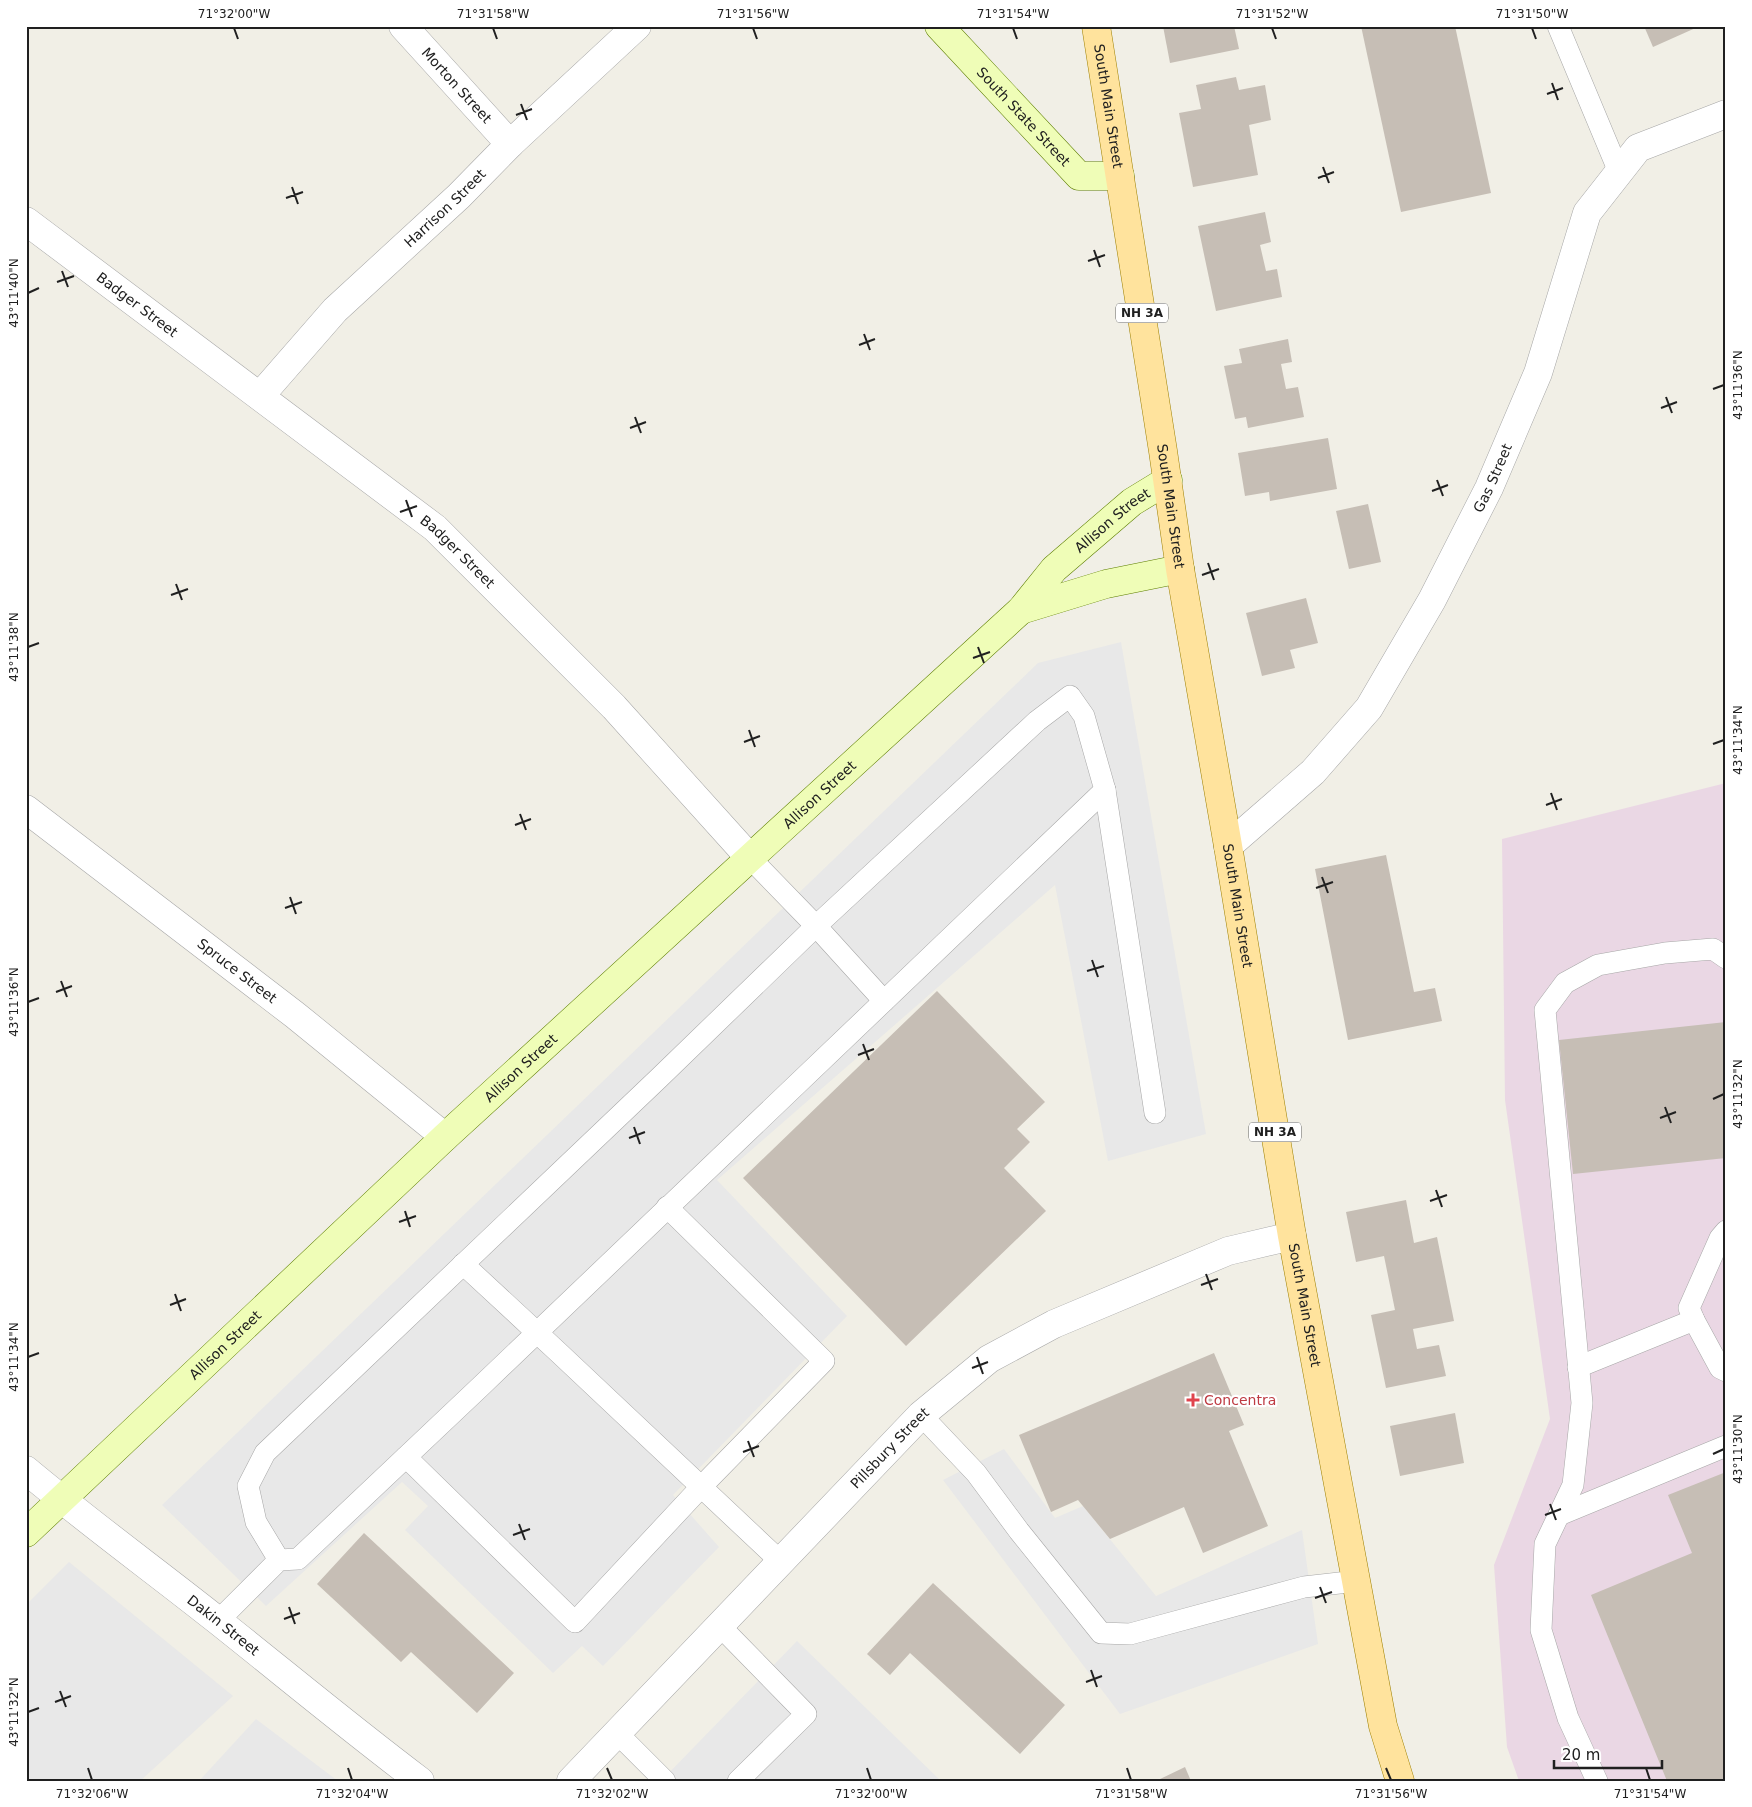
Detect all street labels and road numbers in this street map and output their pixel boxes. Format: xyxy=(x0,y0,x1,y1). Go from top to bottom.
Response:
street label: South Main Street xyxy=(1091,43,1126,170)
street label: Morton Street xyxy=(418,44,495,127)
street label: South State Street xyxy=(974,64,1074,170)
street label: Harrison Street xyxy=(401,165,489,250)
street label: Badger Street xyxy=(93,269,181,340)
road number: NH 3A xyxy=(1116,304,1168,322)
street label: Gas Street xyxy=(1470,441,1515,515)
street label: South Main Street xyxy=(1154,443,1188,570)
street label: Allison Street xyxy=(1071,485,1154,556)
street label: Badger Street xyxy=(417,512,499,592)
street label: Allison Street xyxy=(780,757,860,832)
street label: South Main Street xyxy=(1220,842,1256,969)
street label: Spruce Street xyxy=(194,935,280,1007)
street label: Allison Street xyxy=(481,1030,561,1105)
road number: NH 3A xyxy=(1249,1122,1301,1142)
street label: South Main Street xyxy=(1285,1242,1324,1369)
street label: Allison Street xyxy=(186,1307,265,1383)
street label: Pillsbury Street xyxy=(847,1404,932,1492)
street label: Dakin Street xyxy=(184,1592,263,1659)

